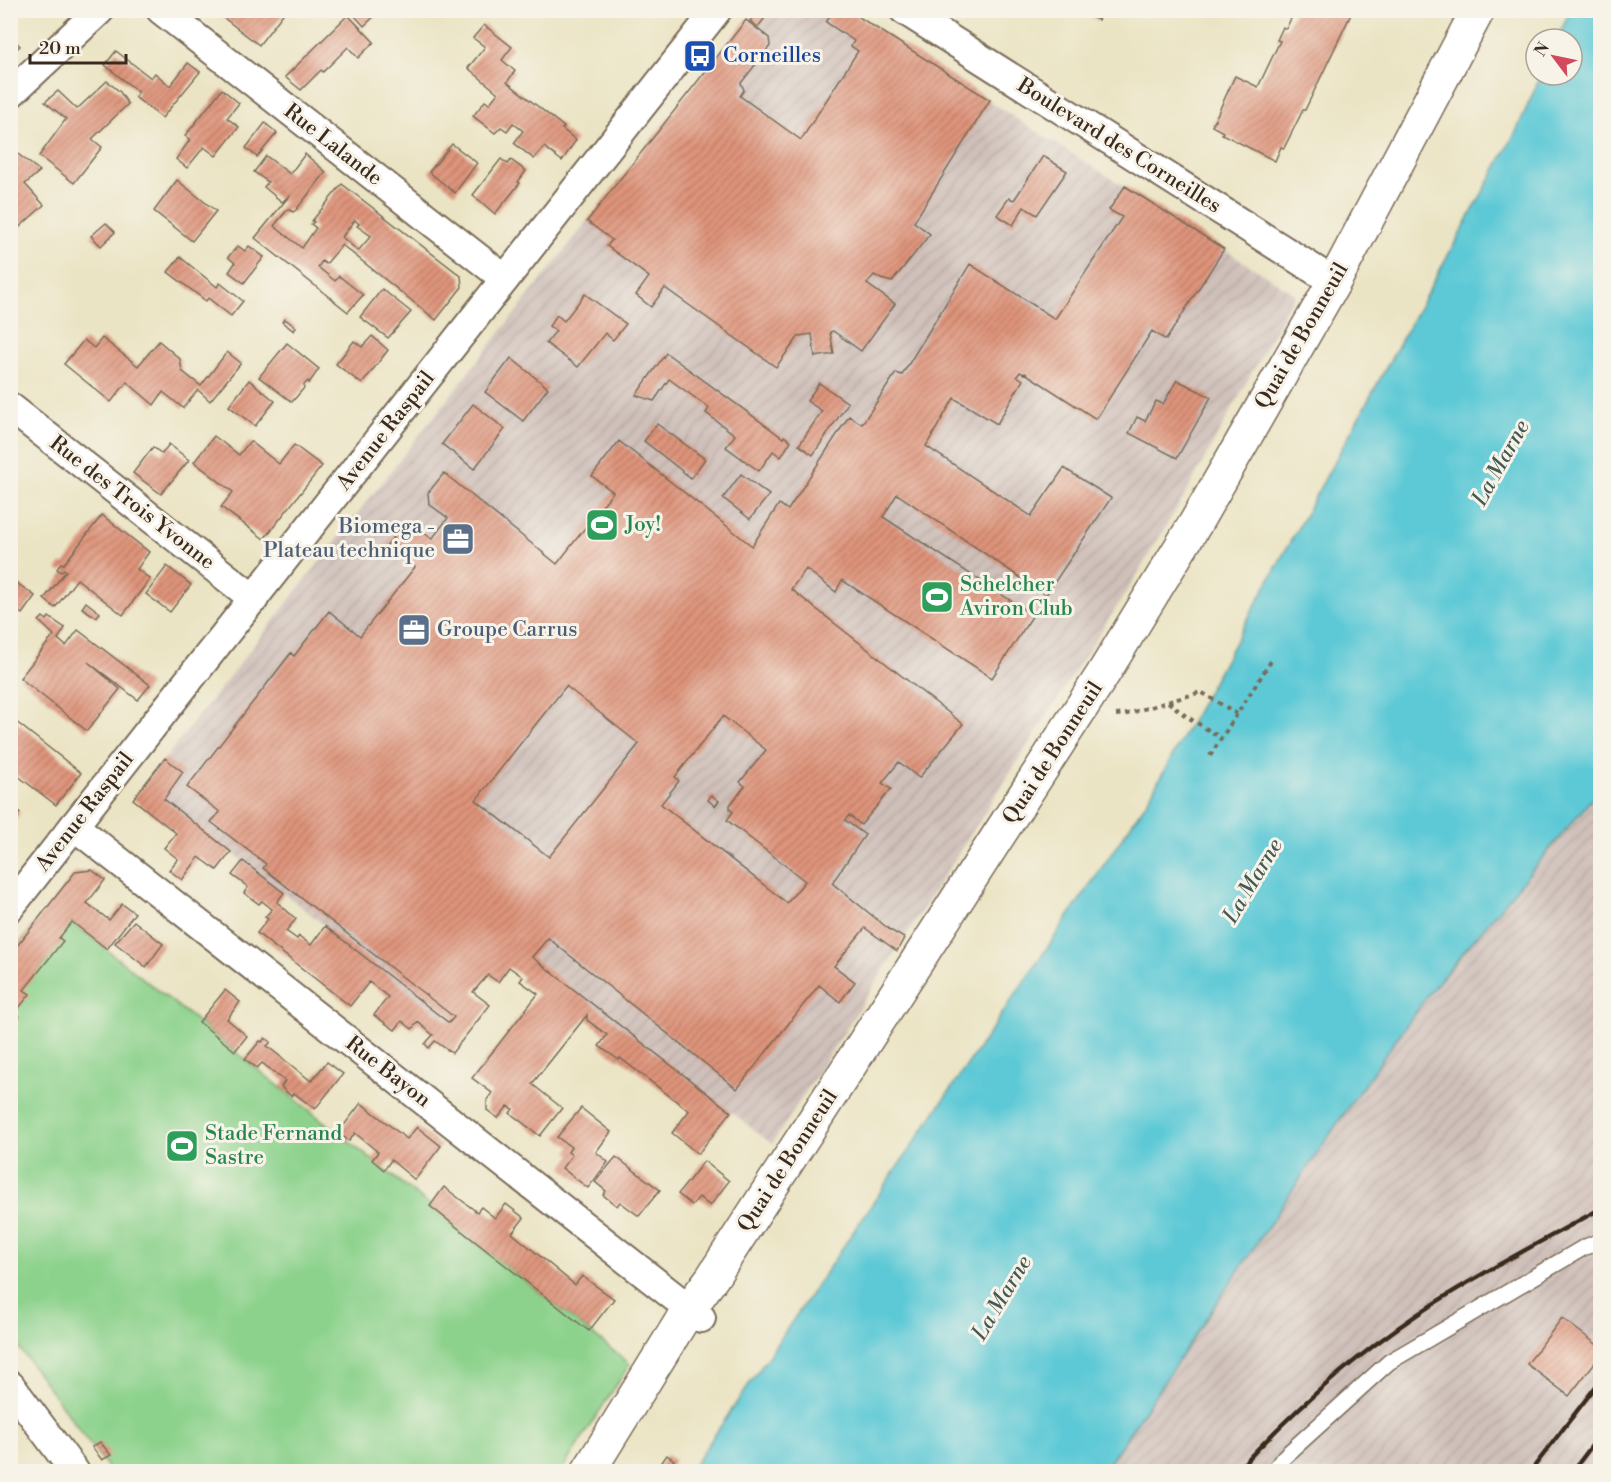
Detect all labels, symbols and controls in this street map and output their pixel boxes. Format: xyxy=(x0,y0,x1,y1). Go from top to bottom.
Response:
scale bar xyxy=(30,27,126,65)
north arrow xyxy=(1524,27,1584,87)
text: 20 m xyxy=(39,37,81,60)
bus stop icon: Corneilles xyxy=(682,38,718,74)
text: N xyxy=(1530,39,1554,60)
place label: Corneilles xyxy=(723,43,821,69)
street label: Boulevard des Corneilles xyxy=(1011,72,1226,219)
street label: Rue Lalande xyxy=(279,98,387,192)
street label: Quai de Bonneuil xyxy=(1250,258,1354,414)
street label: Avenue Raspail xyxy=(331,366,441,497)
water label: La Marne xyxy=(1466,415,1536,511)
street label: Rue des Trois Yvonne xyxy=(44,430,220,576)
sports icon: Joy! xyxy=(584,507,620,543)
place label: Joy! xyxy=(624,512,661,538)
place label: Biomega - Plateau technique xyxy=(263,514,435,564)
office icon: Biomega - Plateau technique xyxy=(440,521,476,557)
place label: Schelcher Aviron Club xyxy=(959,572,1073,622)
sports icon: Schelcher Aviron Club xyxy=(919,579,955,615)
office icon: Groupe Carrus xyxy=(396,612,432,648)
place label: Groupe Carrus xyxy=(437,617,578,643)
street label: Quai de Bonneuil xyxy=(997,677,1109,829)
street label: Avenue Raspail xyxy=(30,747,140,878)
water label: La Marne xyxy=(1217,834,1289,929)
street label: Rue Bayon xyxy=(340,1031,436,1114)
street label: Quai de Bonneuil xyxy=(732,1085,844,1237)
place label: Stade Fernand Sastre xyxy=(205,1121,342,1171)
sports icon: Stade Fernand Sastre xyxy=(164,1128,200,1164)
water label: La Marne xyxy=(966,1251,1038,1346)

